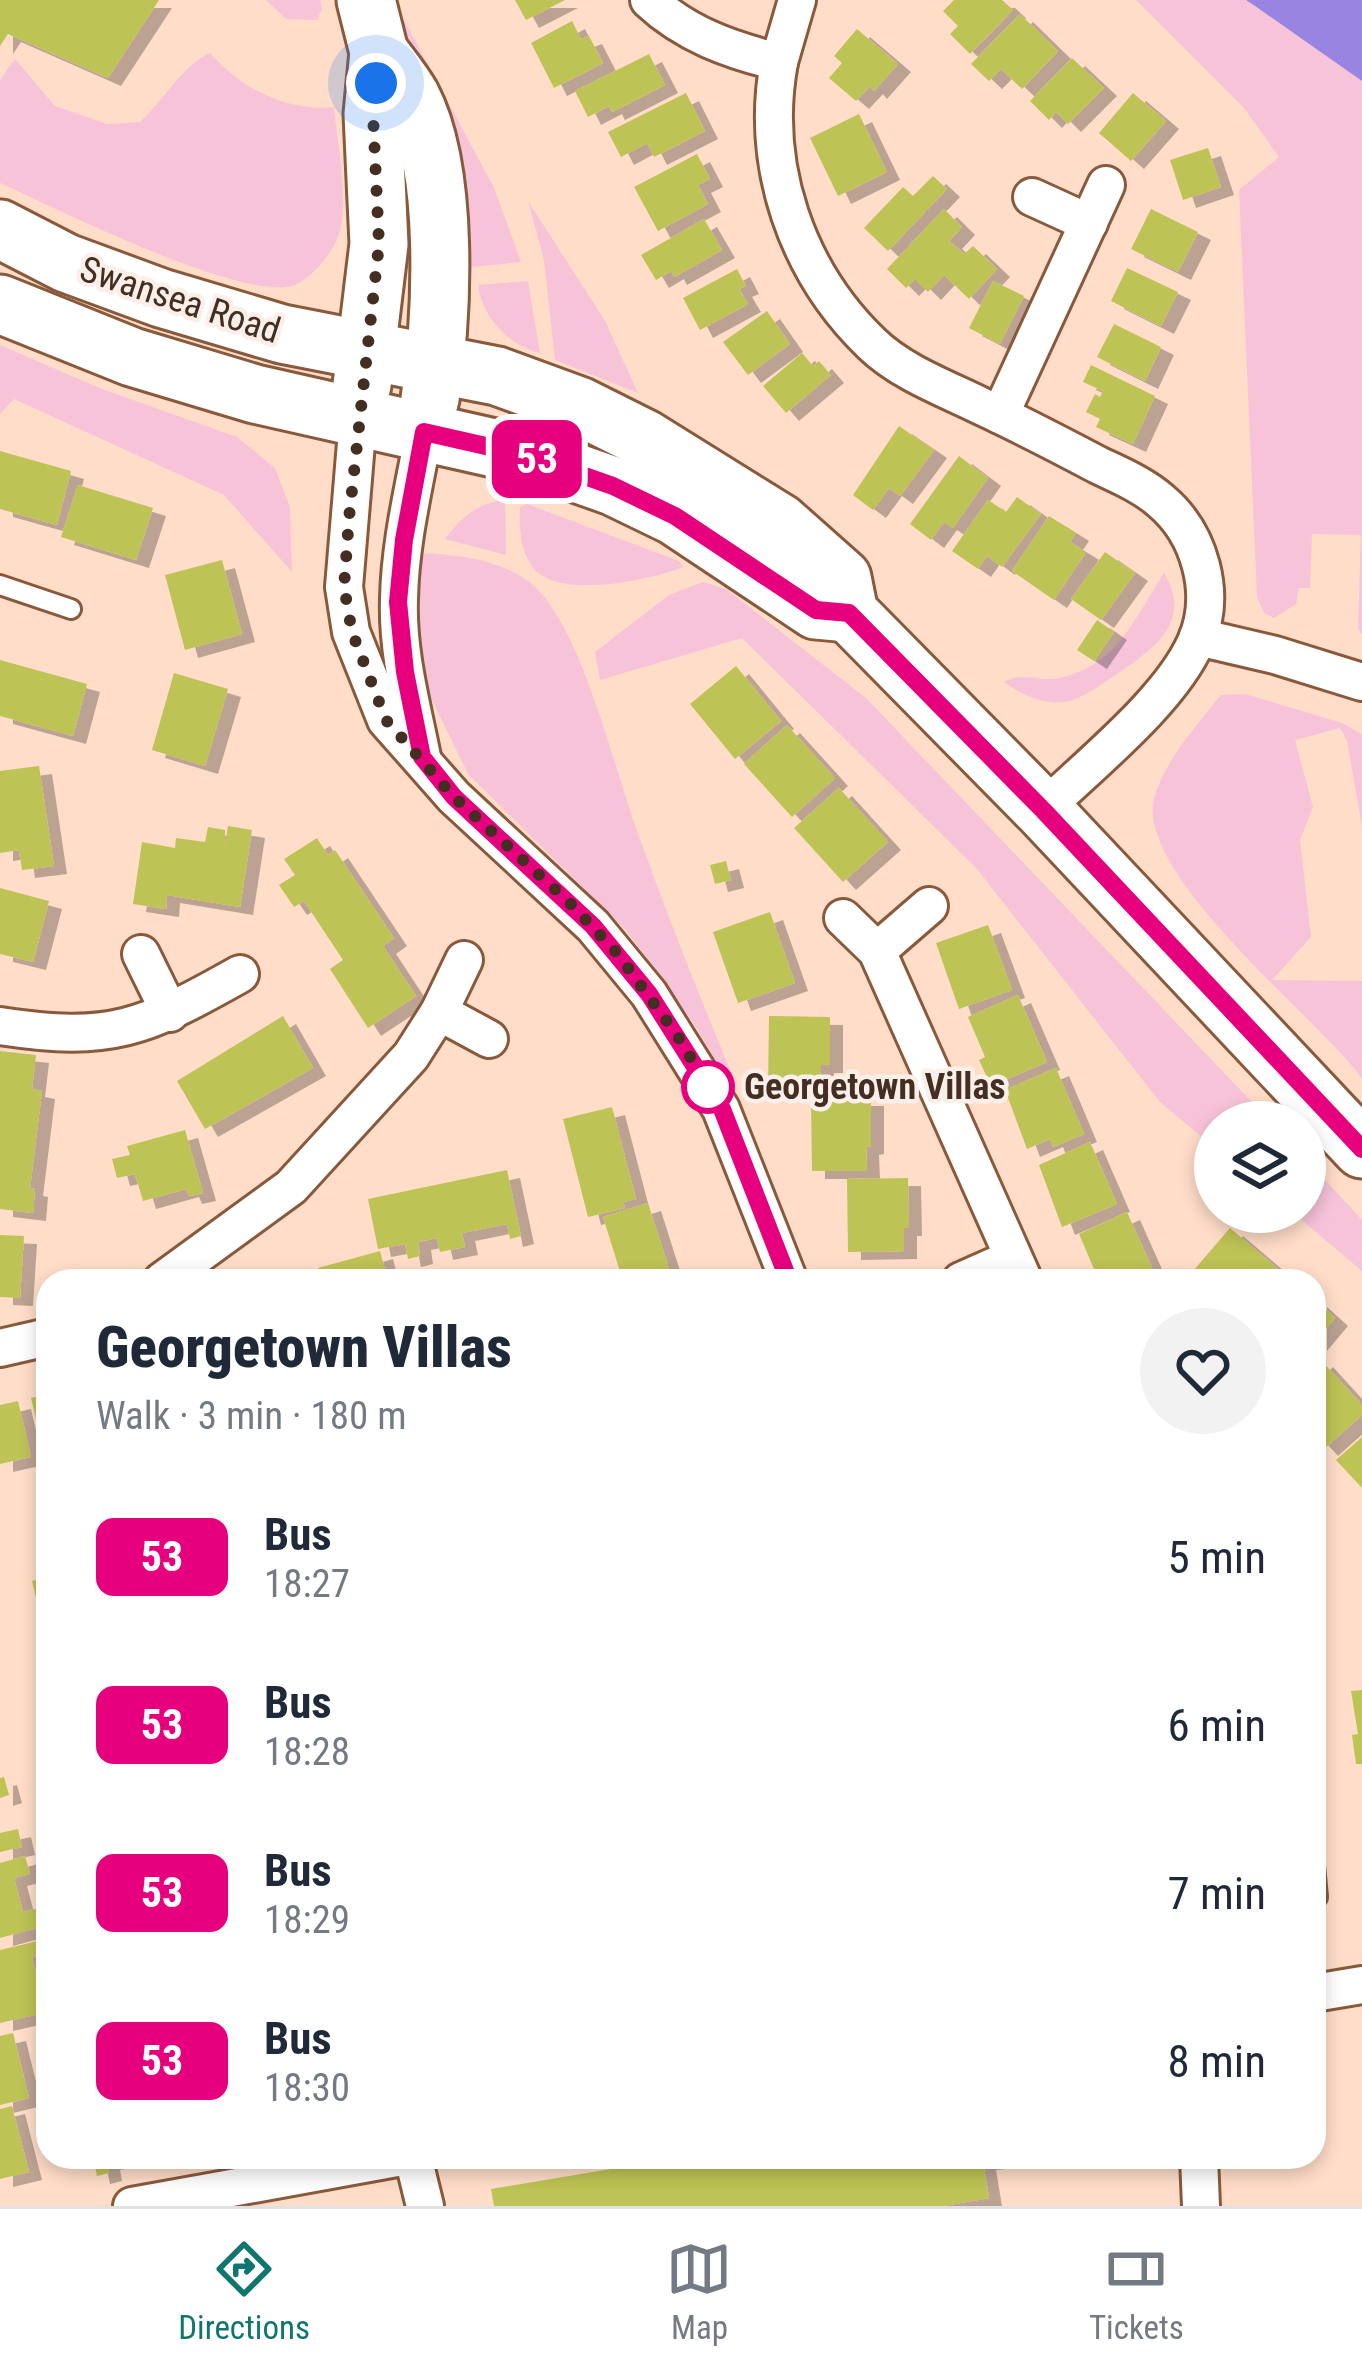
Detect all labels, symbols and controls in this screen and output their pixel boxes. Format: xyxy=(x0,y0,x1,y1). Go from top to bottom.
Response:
your location xyxy=(346,53,406,113)
street label: Swansea Road xyxy=(75,248,285,352)
line badge: 53 xyxy=(483,420,591,498)
text: 53 xyxy=(516,434,558,483)
marker: Georgetown Villas xyxy=(683,1062,733,1112)
place label: Georgetown Villas xyxy=(744,1066,1006,1108)
map controls xyxy=(1194,1101,1326,1233)
button: layers xyxy=(1194,1101,1326,1233)
button: heart xyxy=(1140,1308,1266,1434)
text: Georgetown Villas xyxy=(96,1314,512,1381)
text: Walk · 3 min · 180 m xyxy=(96,1393,407,1439)
text: Bus xyxy=(264,1508,332,1561)
text: 5 min xyxy=(1167,1531,1266,1584)
text: 53 xyxy=(141,1532,183,1581)
text: 18:27 xyxy=(264,1561,350,1607)
text: Bus xyxy=(264,1676,332,1729)
text: 6 min xyxy=(1167,1699,1266,1752)
text: 53 xyxy=(141,1700,183,1749)
text: 18:28 xyxy=(264,1729,350,1775)
text: Bus xyxy=(264,1844,332,1897)
text: 7 min xyxy=(1167,1867,1266,1920)
text: 53 xyxy=(141,1868,183,1917)
text: 18:29 xyxy=(264,1897,350,1943)
text: Bus xyxy=(264,2012,332,2065)
text: 8 min xyxy=(1167,2035,1266,2088)
text: 53 xyxy=(141,2036,183,2085)
text: 18:30 xyxy=(264,2065,350,2111)
tab: Directions xyxy=(178,2236,310,2347)
tab: Map xyxy=(666,2236,732,2347)
tab: Tickets xyxy=(1089,2236,1184,2347)

